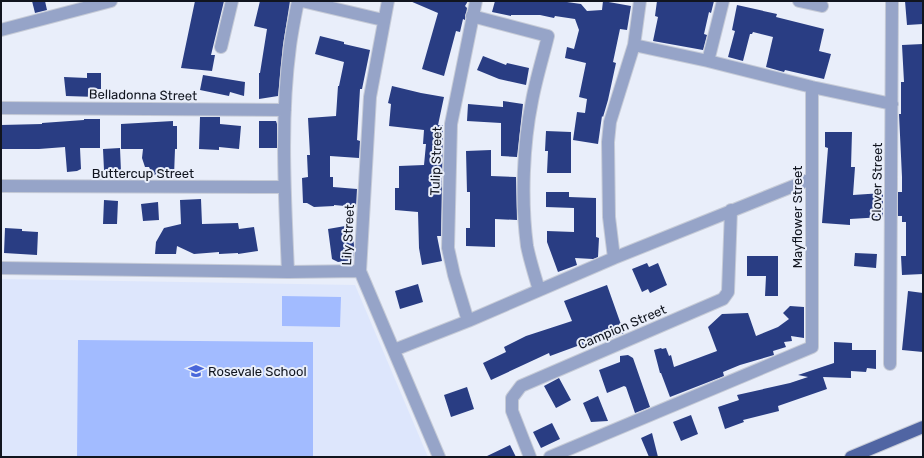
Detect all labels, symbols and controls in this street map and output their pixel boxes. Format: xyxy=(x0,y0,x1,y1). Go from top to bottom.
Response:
street label: Belladonna Street xyxy=(89,87,197,103)
street label: Tulip Street xyxy=(427,126,445,196)
street label: Clover Street xyxy=(869,143,885,221)
street label: Buttercup Street xyxy=(92,166,194,181)
street label: Mayflower Street xyxy=(790,166,805,268)
street label: Lily Street xyxy=(339,204,357,266)
street label: Campion Street xyxy=(576,302,668,352)
school or university icon: Rosevale School xyxy=(187,362,205,380)
place label: Rosevale School xyxy=(208,364,307,379)

